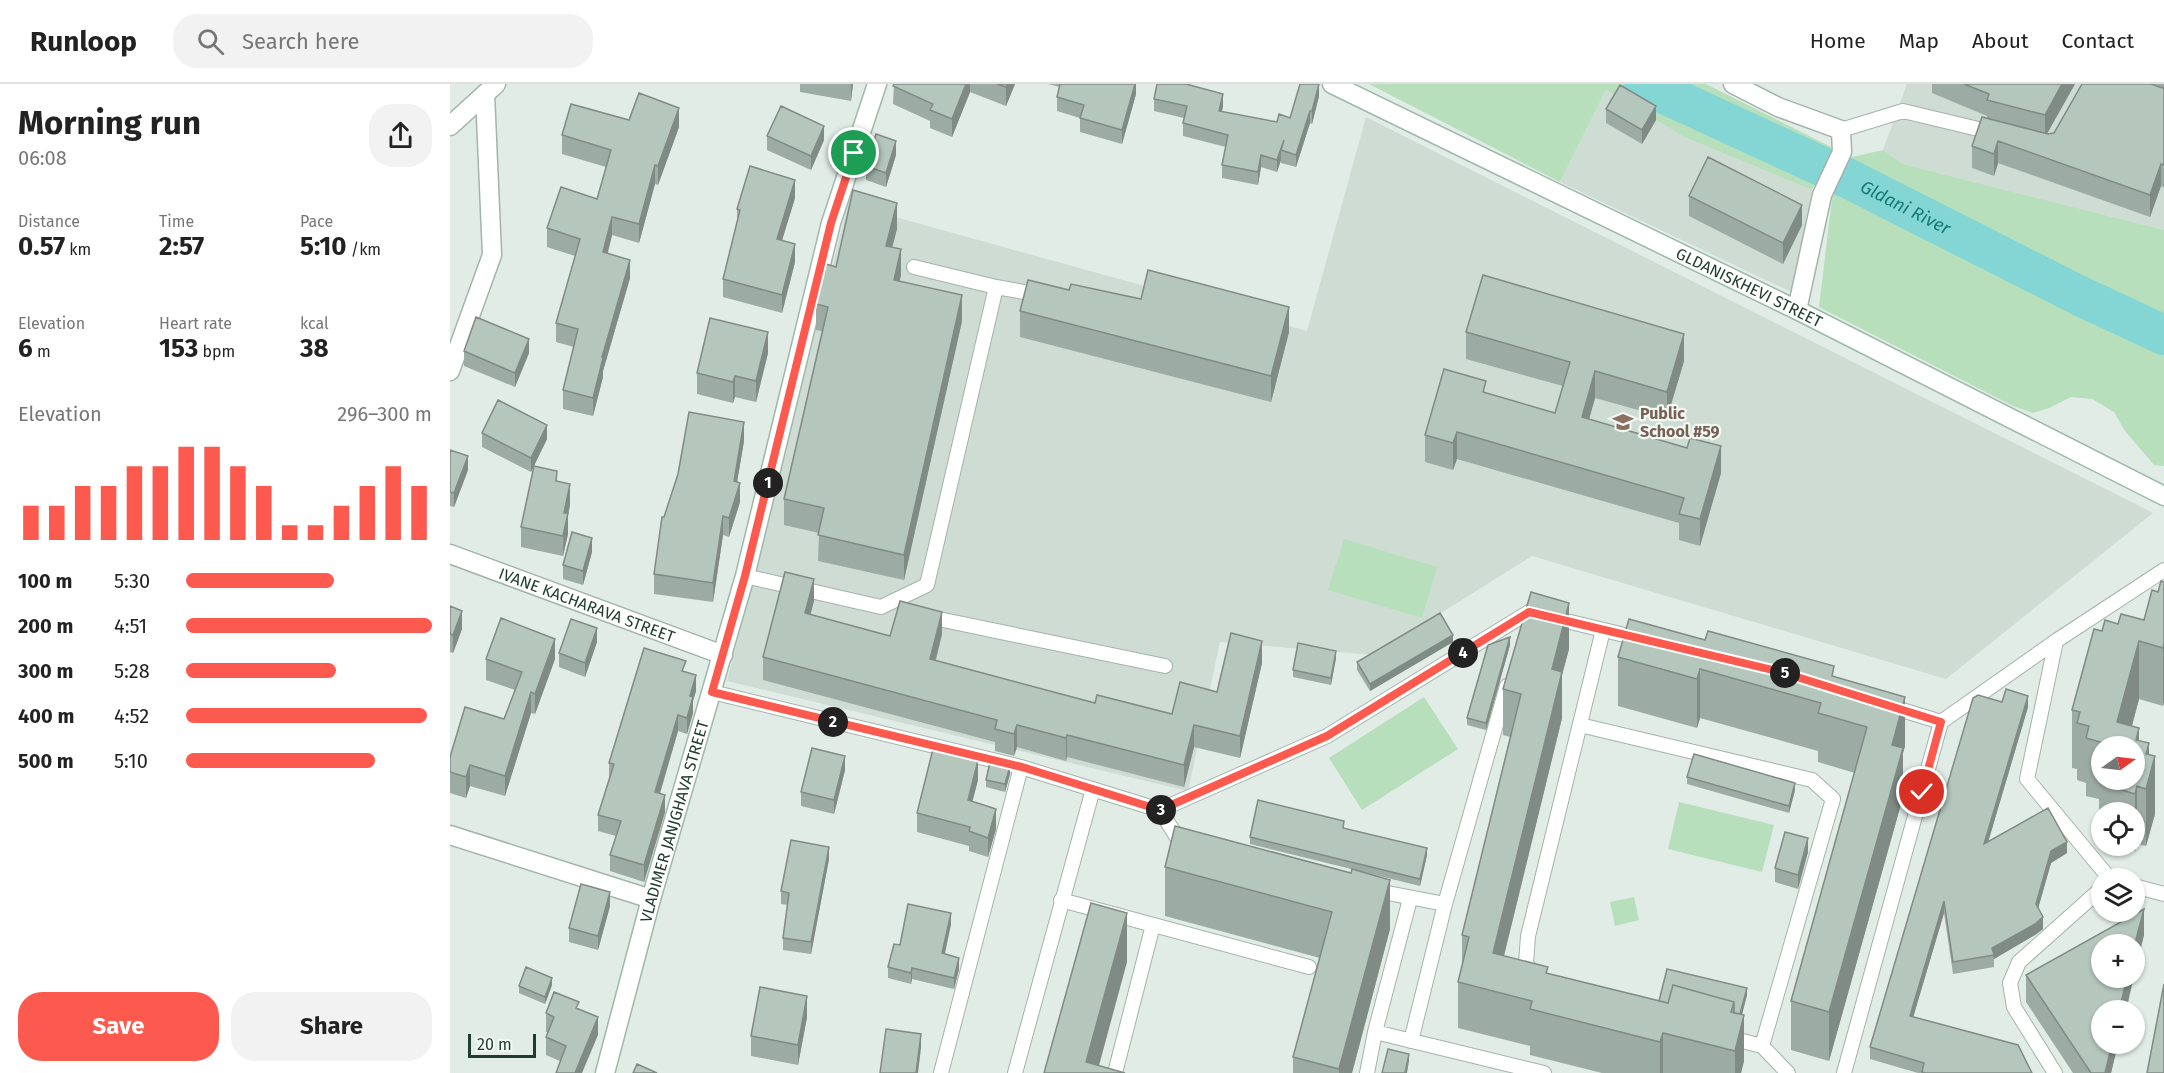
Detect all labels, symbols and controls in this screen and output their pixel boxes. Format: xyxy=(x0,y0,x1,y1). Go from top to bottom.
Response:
search box xyxy=(173,14,593,68)
text: Runloop xyxy=(30,25,137,58)
icon: search xyxy=(194,25,227,58)
text: Search here xyxy=(242,28,360,55)
text: Home xyxy=(1810,28,1866,54)
text: Map xyxy=(1899,28,1939,54)
text: About xyxy=(1972,28,2029,54)
text: Contact xyxy=(2062,28,2134,54)
text: Morning run xyxy=(18,103,201,143)
button: share xyxy=(369,104,432,167)
pin xyxy=(828,127,879,178)
icon: arrive xyxy=(837,136,870,169)
text: 06:08 xyxy=(18,146,67,170)
water label: Gldani River xyxy=(1857,176,1955,240)
text: Distance xyxy=(18,212,80,231)
text: Time xyxy=(159,212,194,231)
text: Pace xyxy=(300,212,333,231)
text: 0.57 xyxy=(18,231,65,262)
text: 2:57 xyxy=(159,231,204,262)
text: 5:10 xyxy=(300,231,347,262)
text: km xyxy=(65,240,91,259)
text: /km xyxy=(347,240,381,259)
street label: GLDANISKHEVI STREET xyxy=(1673,243,1826,331)
text: Elevation xyxy=(18,314,85,333)
text: Heart rate xyxy=(159,314,232,333)
text: kcal xyxy=(300,314,329,333)
text: 6 xyxy=(18,333,33,364)
text: 153 xyxy=(159,333,198,364)
text: 38 xyxy=(300,333,329,364)
text: m xyxy=(33,342,51,361)
text: bpm xyxy=(198,342,235,361)
text: Elevation xyxy=(18,402,102,426)
text: 296–300 m xyxy=(337,402,432,426)
place label: Public School #59 xyxy=(1640,404,1720,441)
school or university icon: Public School #59 xyxy=(1611,410,1635,434)
pin: 1 xyxy=(753,468,783,498)
text: 1 xyxy=(764,473,772,492)
street label: IVANE KACHARAVA STREET xyxy=(496,563,678,646)
text: 100 m xyxy=(18,569,72,593)
text: 5:30 xyxy=(114,569,150,593)
text: 200 m xyxy=(18,614,73,638)
text: 4:51 xyxy=(114,614,147,638)
pin: 4 xyxy=(1448,638,1478,668)
text: 4 xyxy=(1458,643,1468,662)
pin: 5 xyxy=(1770,658,1800,688)
text: 300 m xyxy=(18,659,73,683)
text: 5:28 xyxy=(114,659,150,683)
text: 5 xyxy=(1781,663,1789,682)
text: 400 m xyxy=(18,704,74,728)
text: 4:52 xyxy=(114,704,149,728)
pin: 2 xyxy=(818,707,848,737)
text: 2 xyxy=(829,712,837,731)
street label: VLADIMER JANJGHAVA STREET xyxy=(636,717,712,924)
north arrow xyxy=(2091,736,2145,790)
map controls xyxy=(2091,736,2145,1054)
text: 500 m xyxy=(18,749,74,773)
text: 5:10 xyxy=(114,749,148,773)
pin xyxy=(1896,766,1947,817)
icon: check xyxy=(1905,775,1938,808)
pin: 3 xyxy=(1146,795,1176,825)
text: 3 xyxy=(1157,800,1165,819)
button: locate xyxy=(2091,802,2145,856)
button: layers xyxy=(2091,868,2145,922)
button: + xyxy=(2091,934,2145,988)
button: Save xyxy=(18,992,219,1061)
button: Share xyxy=(231,992,432,1061)
button: − xyxy=(2091,1000,2145,1054)
scale bar xyxy=(468,1031,536,1058)
text: 20 m xyxy=(477,1035,512,1054)

